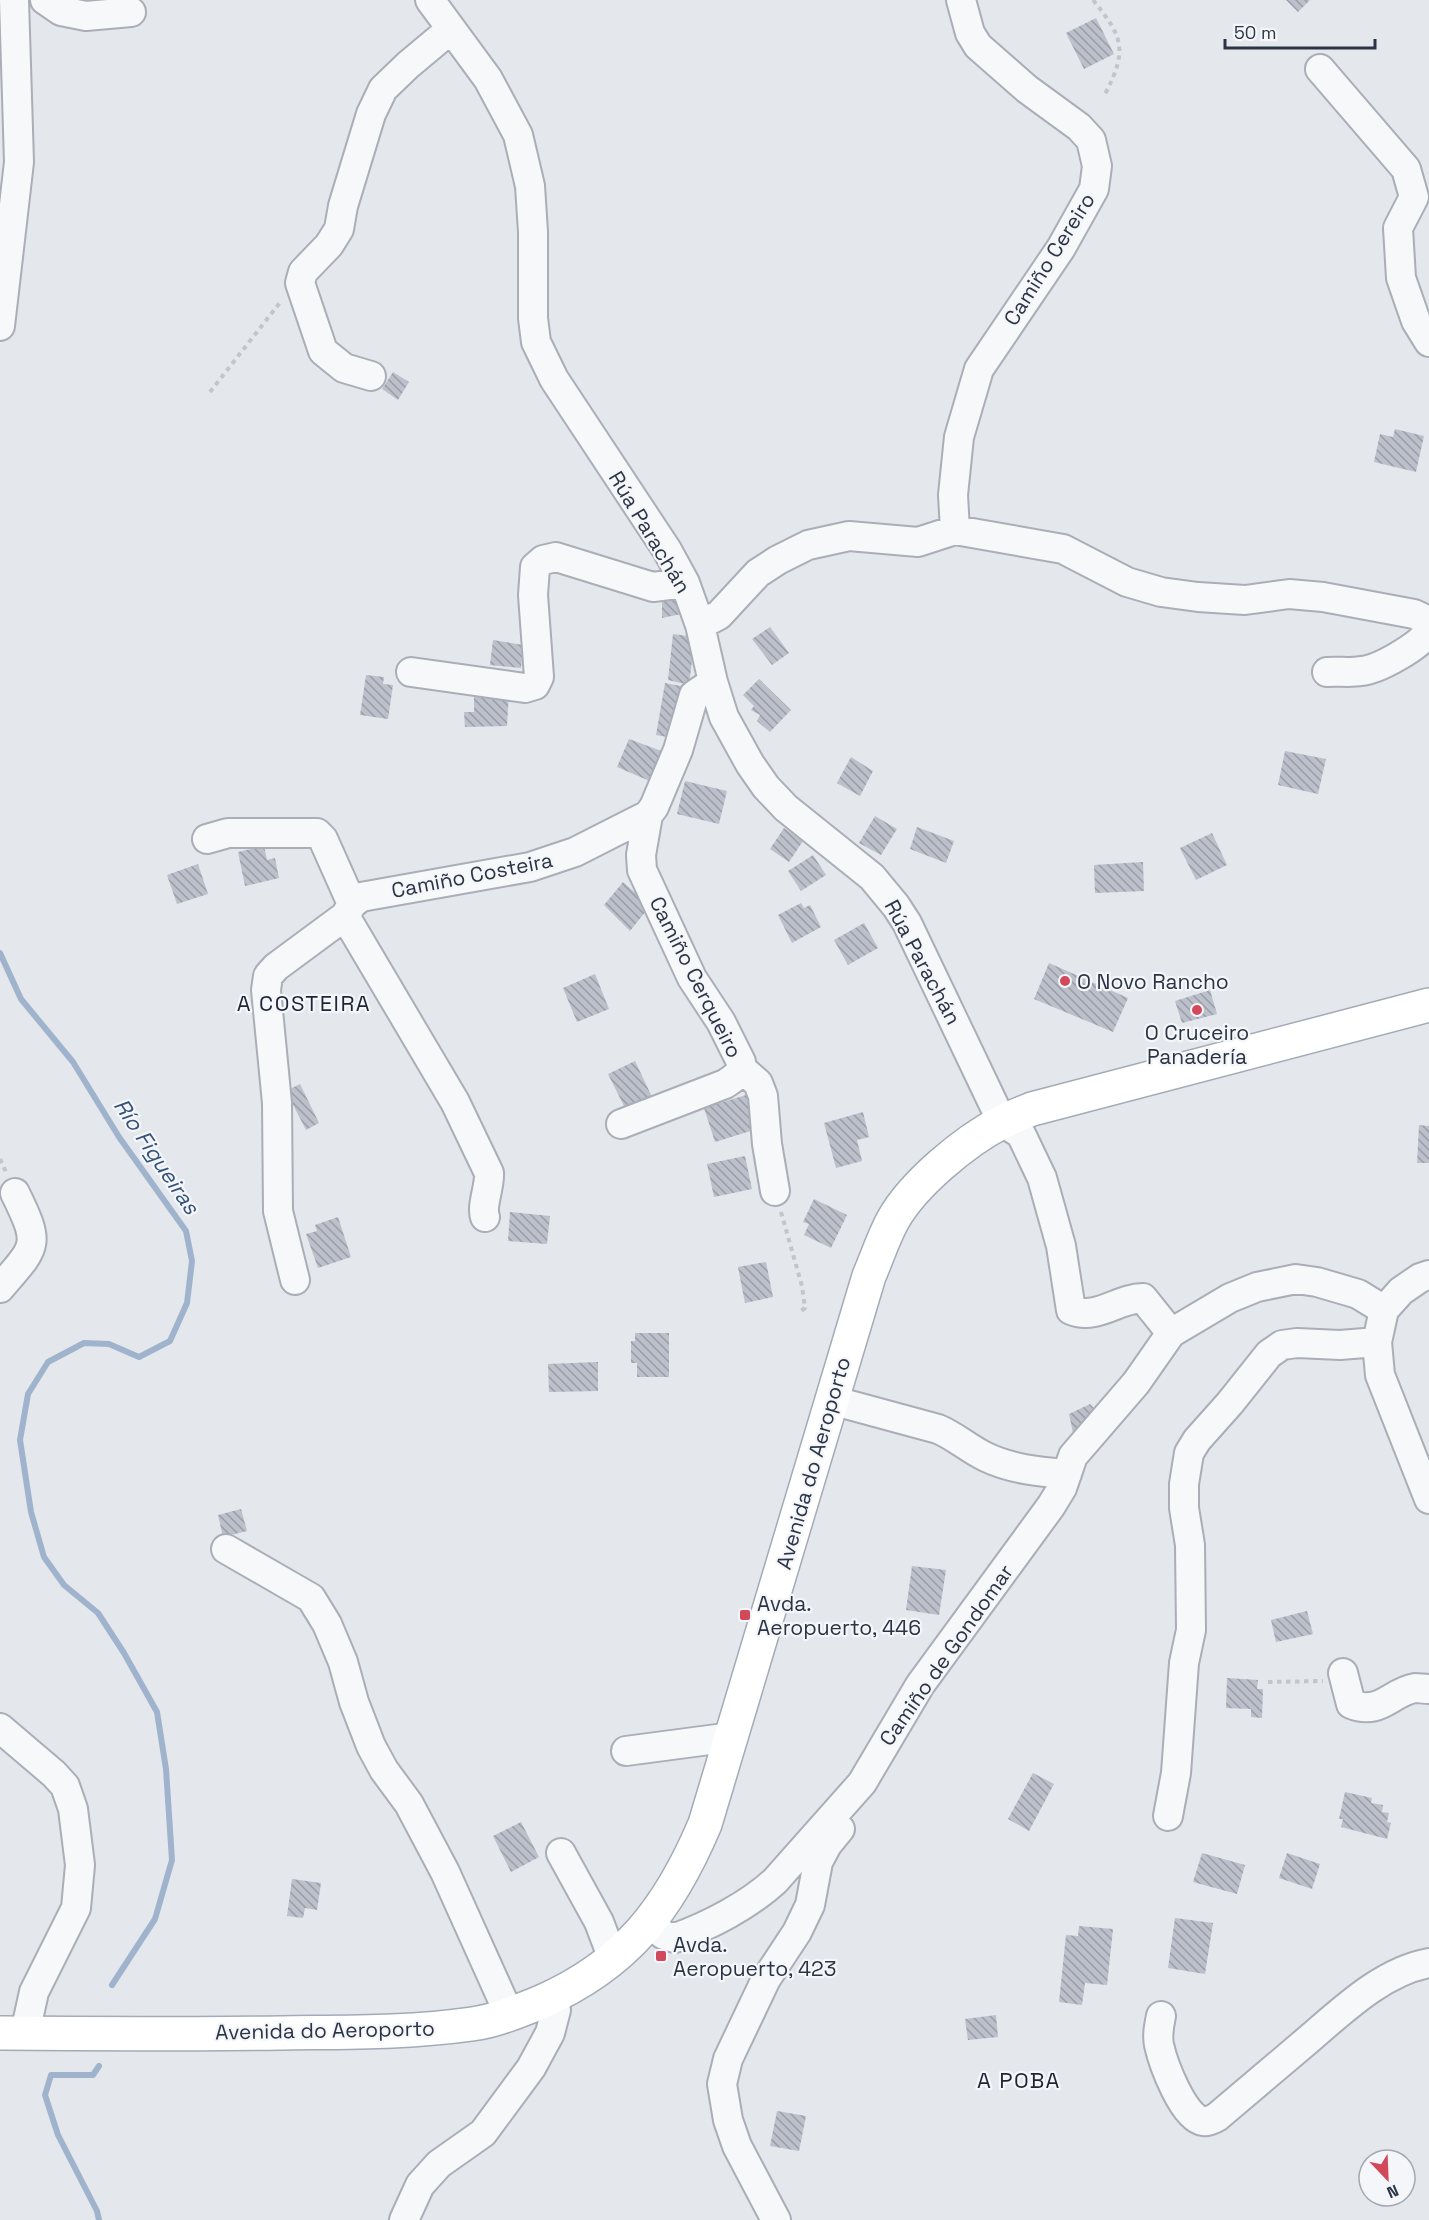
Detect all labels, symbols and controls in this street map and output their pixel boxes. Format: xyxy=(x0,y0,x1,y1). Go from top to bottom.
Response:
scale bar xyxy=(1225,12,1375,50)
text: 50 m xyxy=(1234,21,1276,44)
street label: Camiño Cereiro xyxy=(997,188,1101,330)
street label: Rúa Parachán xyxy=(603,466,697,598)
street label: Camiño Costeira xyxy=(389,846,555,904)
street label: Camiño Cerqueiro xyxy=(644,892,748,1062)
street label: Rúa Parachán xyxy=(879,895,967,1029)
place label: O Novo Rancho xyxy=(1077,968,1229,995)
marker: O Novo Rancho xyxy=(1058,974,1072,988)
district label: A COSTEIRA xyxy=(237,989,371,1017)
marker: O Cruceiro Panadería xyxy=(1190,1003,1204,1017)
place label: O Cruceiro Panadería xyxy=(1145,1019,1249,1070)
water label: Río Figueiras xyxy=(108,1093,207,1220)
street label: Avenida do Aeroporto xyxy=(770,1354,856,1572)
street label: Camiño de Gondomar xyxy=(873,1559,1019,1751)
place label: Avda. Aeropuerto, 446 xyxy=(757,1590,921,1641)
marker: Avda. Aeropuerto, 446 xyxy=(738,1608,752,1622)
place label: Avda. Aeropuerto, 423 xyxy=(673,1931,836,1982)
marker: Avda. Aeropuerto, 423 xyxy=(654,1949,668,1963)
street label: Avenida do Aeroporto xyxy=(215,2015,435,2045)
district label: A POBA xyxy=(977,2066,1061,2094)
north arrow xyxy=(1357,2148,1417,2208)
text: N xyxy=(1384,2180,1402,2203)

